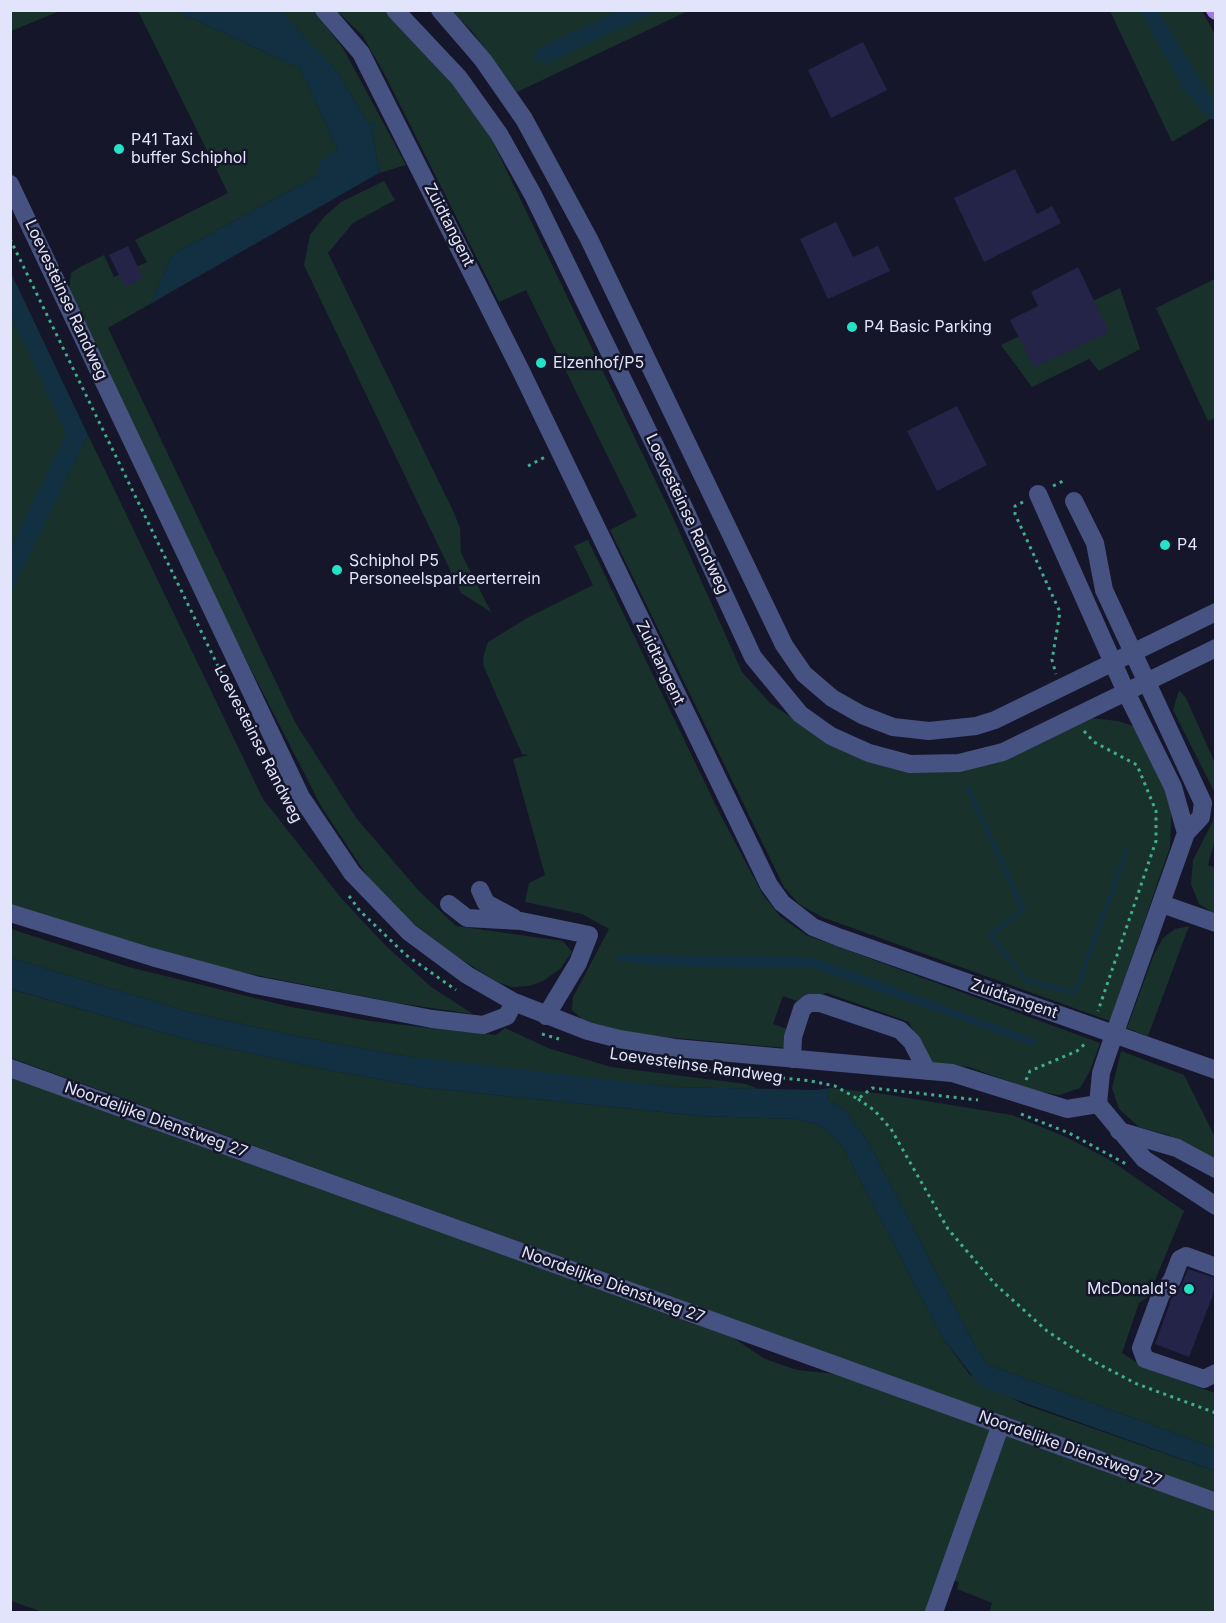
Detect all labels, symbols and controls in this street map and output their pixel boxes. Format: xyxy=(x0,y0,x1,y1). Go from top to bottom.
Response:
place label: P41 Taxi buffer Schiphol xyxy=(131,130,246,168)
marker: P41 Taxi buffer Schiphol xyxy=(112,142,126,156)
street label: Zuidtangent xyxy=(420,180,478,270)
street label: Loevesteinse Randweg xyxy=(20,217,112,383)
place label: P4 Basic Parking xyxy=(864,317,992,337)
marker: P4 Basic Parking xyxy=(845,320,859,334)
place label: Elzenhof/P5 xyxy=(553,353,644,373)
marker: Elzenhof/P5 xyxy=(534,356,548,370)
street label: Loevesteinse Randweg xyxy=(641,431,733,597)
place label: P4 xyxy=(1177,535,1198,555)
marker: P4 xyxy=(1158,538,1172,552)
place label: Schiphol P5 Personeelsparkeerterrein xyxy=(349,551,541,589)
marker: Schiphol P5 Personeelsparkeerterrein xyxy=(330,563,344,577)
street label: Zuidtangent xyxy=(631,618,689,708)
street label: Loevesteinse Randweg xyxy=(210,662,306,826)
street label: Zuidtangent xyxy=(968,975,1060,1023)
street label: Loevesteinse Randweg xyxy=(608,1044,784,1088)
street label: Noordelijke Dienstweg 27 xyxy=(62,1078,250,1162)
street label: Noordelijke Dienstweg 27 xyxy=(519,1243,707,1327)
place label: McDonald's xyxy=(1087,1279,1177,1299)
marker: McDonald's xyxy=(1182,1282,1196,1296)
street label: Noordelijke Dienstweg 27 xyxy=(976,1407,1164,1491)

